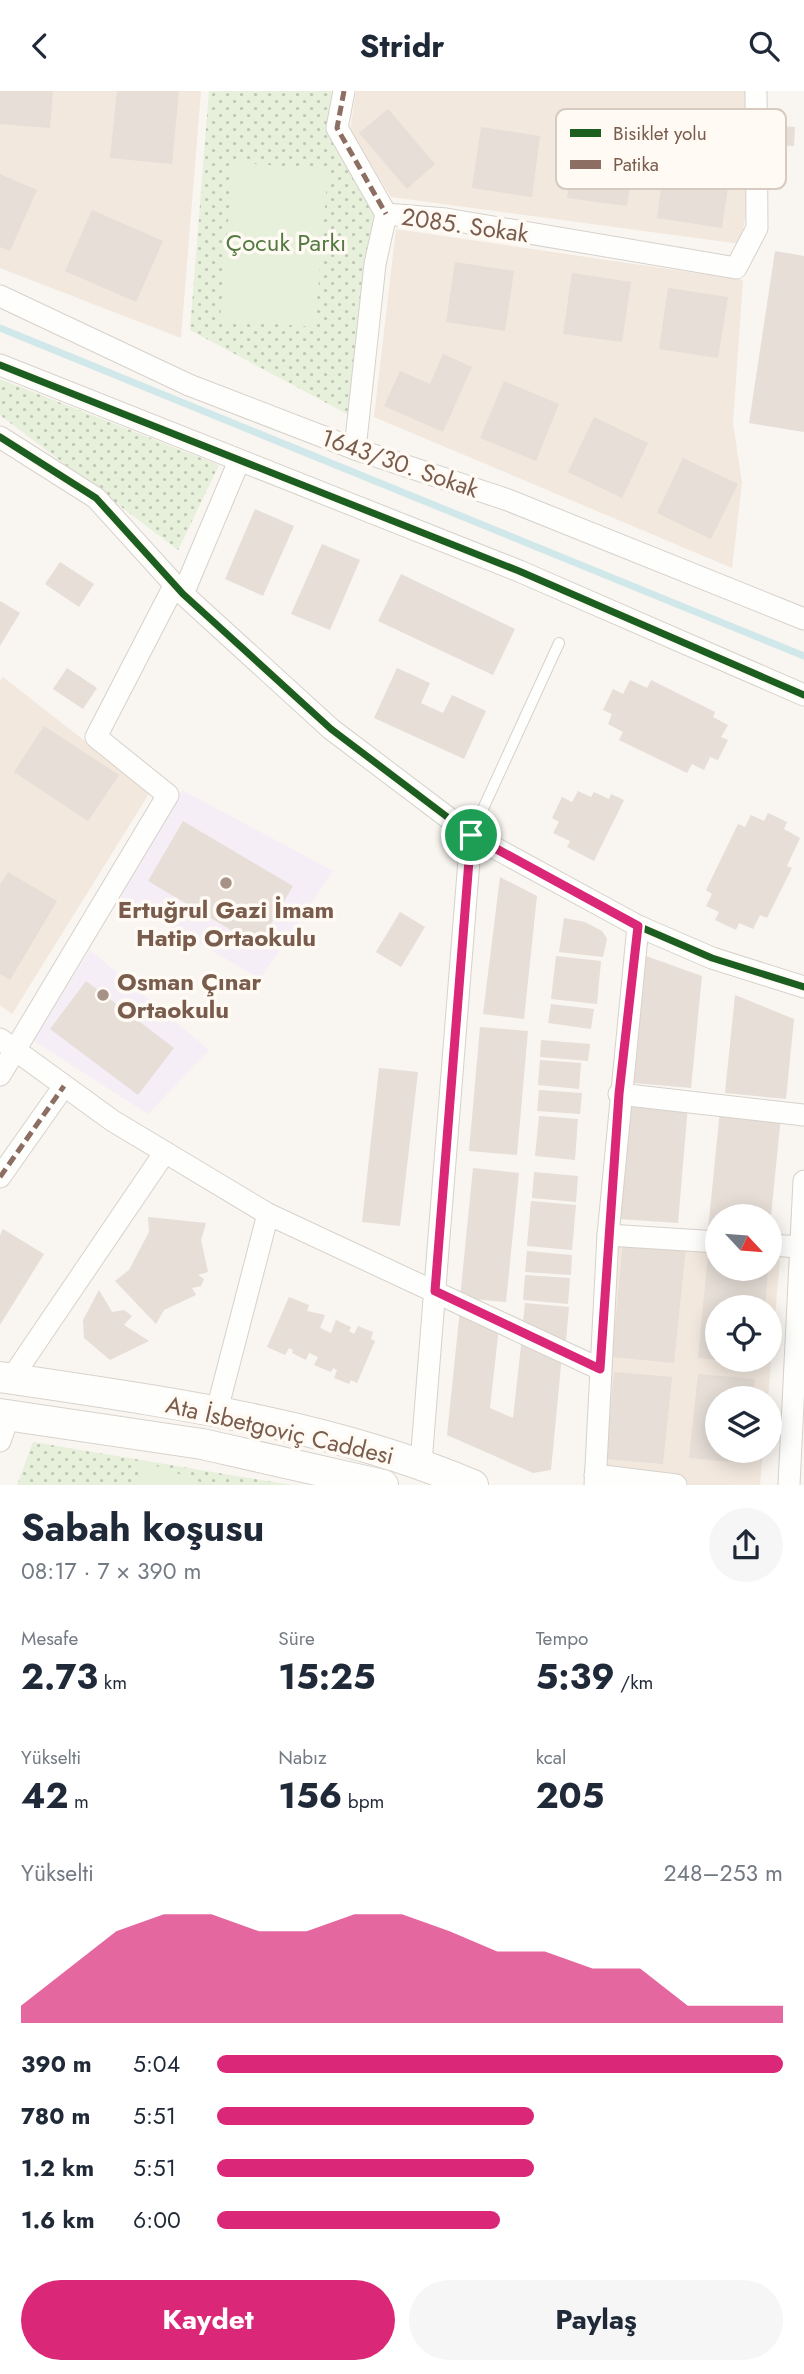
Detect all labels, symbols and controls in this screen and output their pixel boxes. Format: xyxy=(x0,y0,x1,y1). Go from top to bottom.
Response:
text: Stridr xyxy=(359,23,445,69)
icon: back xyxy=(21,27,59,65)
icon: search xyxy=(745,27,783,65)
legend xyxy=(556,109,786,189)
text: Bisiklet yolu xyxy=(613,120,707,147)
text: Patika xyxy=(613,151,659,178)
street label: 2085. Sokak xyxy=(399,199,531,251)
park label: Çocuk Parkı xyxy=(226,225,346,260)
street label: 1643/30. Sokak xyxy=(317,420,484,506)
pin xyxy=(441,805,501,865)
icon: arrive xyxy=(452,816,490,854)
marker: Ertuğrul Gazi İmam Hatip Ortaokulu xyxy=(218,875,234,891)
place label: Ertuğrul Gazi İmam Hatip Ortaokulu xyxy=(118,892,334,955)
place label: Osman Çınar Ortaokulu xyxy=(117,964,261,1027)
marker: Osman Çınar Ortaokulu xyxy=(95,987,111,1003)
north arrow xyxy=(705,1204,782,1281)
map controls xyxy=(705,1204,782,1463)
button: locate xyxy=(705,1295,782,1372)
button: layers xyxy=(705,1386,782,1463)
street label: Ata İsbetgoviç Caddesi xyxy=(162,1387,398,1473)
text: Sabah koşusu xyxy=(21,1500,264,1555)
button: share xyxy=(709,1508,783,1582)
text: 08:17 · 7 × 390 m xyxy=(21,1554,201,1588)
text: Mesafe xyxy=(21,1625,78,1652)
text: Süre xyxy=(278,1625,315,1652)
text: Tempo xyxy=(536,1625,588,1652)
text: 2.73 xyxy=(21,1652,98,1702)
text: 15:25 xyxy=(278,1652,376,1702)
text: 5:39 xyxy=(536,1652,615,1702)
text: km xyxy=(98,1669,127,1696)
text: /km xyxy=(615,1669,653,1696)
text: Yükselti xyxy=(21,1744,81,1771)
text: Nabız xyxy=(278,1744,327,1771)
text: kcal xyxy=(536,1744,566,1771)
text: 42 xyxy=(21,1771,68,1821)
text: 156 xyxy=(278,1771,342,1821)
text: 205 xyxy=(536,1771,604,1821)
text: m xyxy=(68,1788,89,1815)
text: bpm xyxy=(342,1788,384,1815)
text: Yükselti xyxy=(21,1856,94,1890)
text: 248–253 m xyxy=(663,1856,783,1890)
text: 390 m xyxy=(21,2047,92,2081)
text: 5:04 xyxy=(133,2047,180,2081)
text: 780 m xyxy=(21,2099,90,2133)
text: 5:51 xyxy=(133,2099,176,2133)
text: 1.2 km xyxy=(21,2151,94,2185)
text: 5:51 xyxy=(133,2151,176,2185)
text: 1.6 km xyxy=(21,2203,95,2237)
text: 6:00 xyxy=(133,2203,181,2237)
button: Kaydet xyxy=(21,2280,395,2360)
button: Paylaş xyxy=(409,2280,783,2360)

